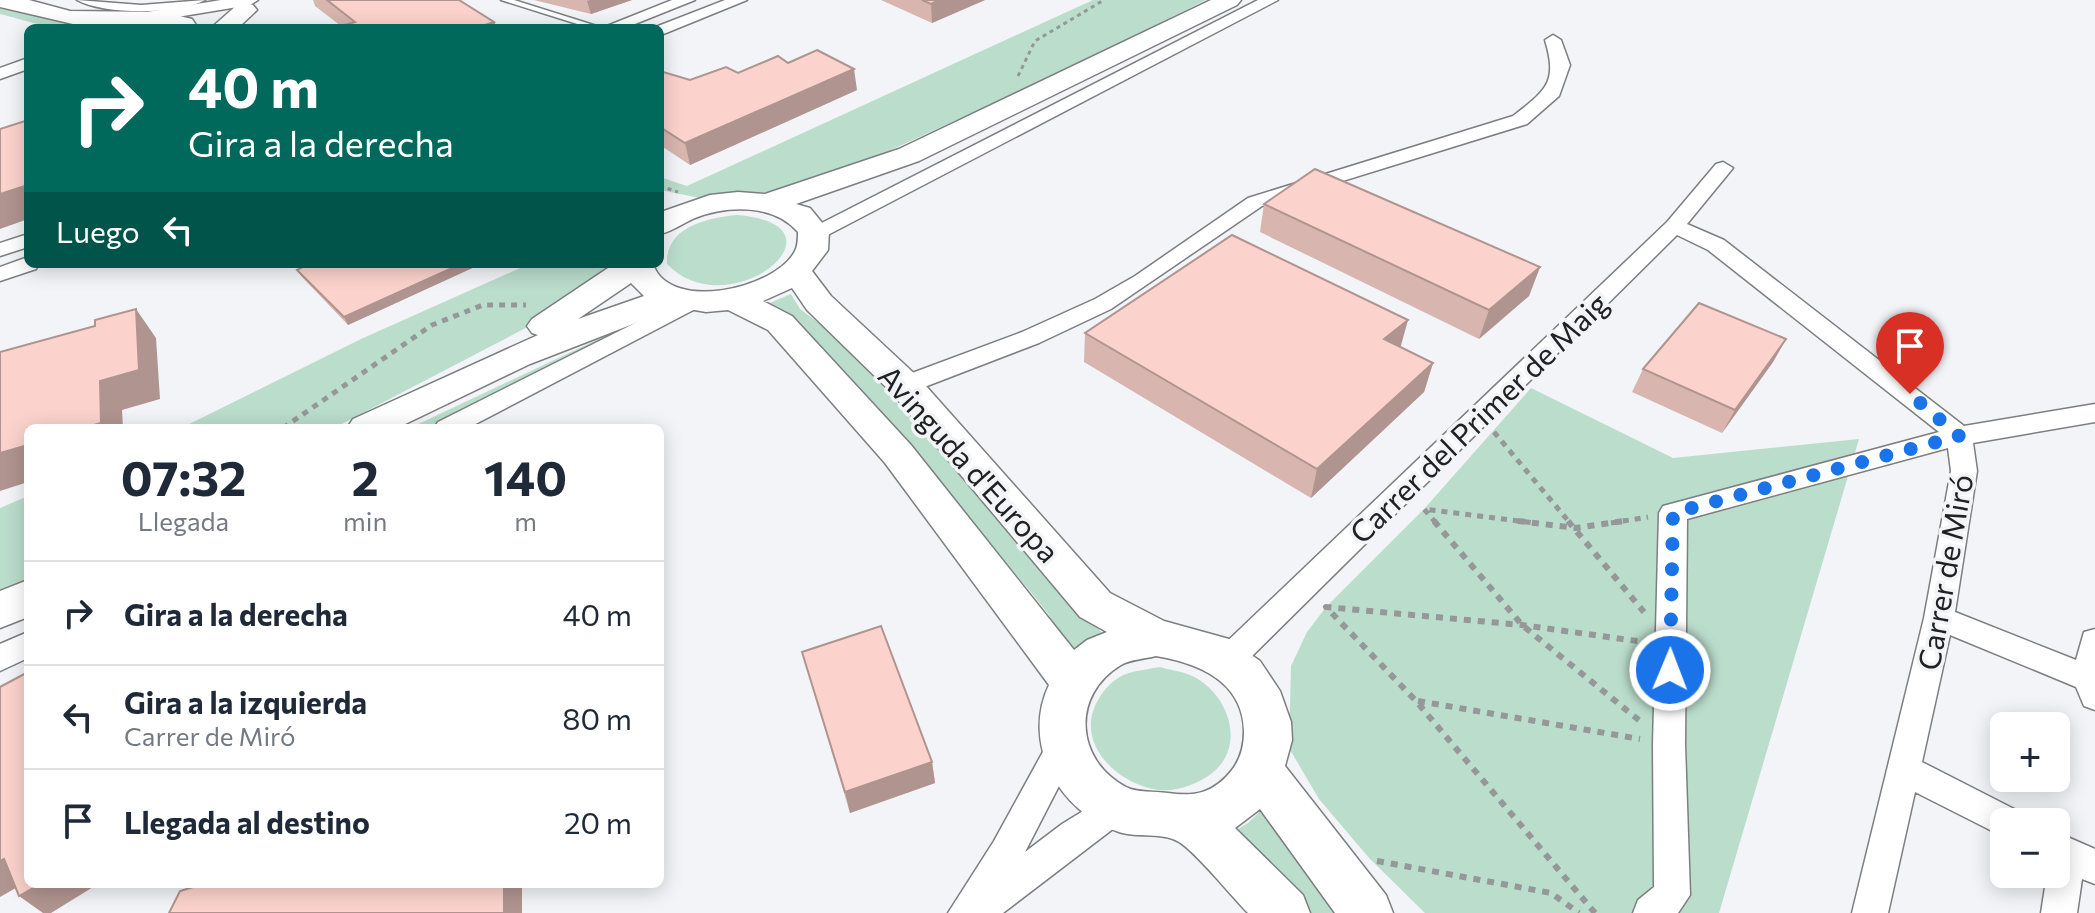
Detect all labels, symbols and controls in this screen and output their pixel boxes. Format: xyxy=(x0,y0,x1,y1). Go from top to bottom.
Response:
text: 40 m xyxy=(188,51,319,120)
icon: right xyxy=(56,56,160,160)
text: Gira a la derecha xyxy=(188,120,454,164)
icon: left xyxy=(156,208,200,252)
text: Luego xyxy=(56,212,140,249)
street label: Carrer del Primer de Maig xyxy=(1341,284,1615,550)
pin xyxy=(1876,312,1944,394)
icon: arrive xyxy=(1888,324,1932,368)
street label: Avinguda d'Europa xyxy=(872,357,1068,569)
text: 07:32 xyxy=(121,447,246,506)
text: 2 xyxy=(352,447,379,506)
text: 140 xyxy=(484,447,567,506)
street label: Carrer de Miró xyxy=(1909,471,1979,673)
text: Llegada xyxy=(138,505,229,536)
text: min xyxy=(343,505,387,536)
text: m xyxy=(514,505,537,536)
icon: right xyxy=(56,591,100,635)
text: Gira a la derecha xyxy=(124,595,348,632)
text: 40 m xyxy=(563,595,632,632)
position arrow xyxy=(1628,628,1712,712)
text: Gira a la izquierda xyxy=(124,683,367,720)
icon: left xyxy=(56,695,100,739)
text: 80 m xyxy=(562,699,632,736)
map controls xyxy=(1990,712,2070,888)
button: + xyxy=(1990,712,2070,792)
text: Carrer de Miró xyxy=(124,720,296,751)
icon: arrive xyxy=(56,799,100,843)
text: Llegada al destino xyxy=(124,803,370,840)
text: 20 m xyxy=(564,803,632,840)
button: − xyxy=(1990,808,2070,888)

